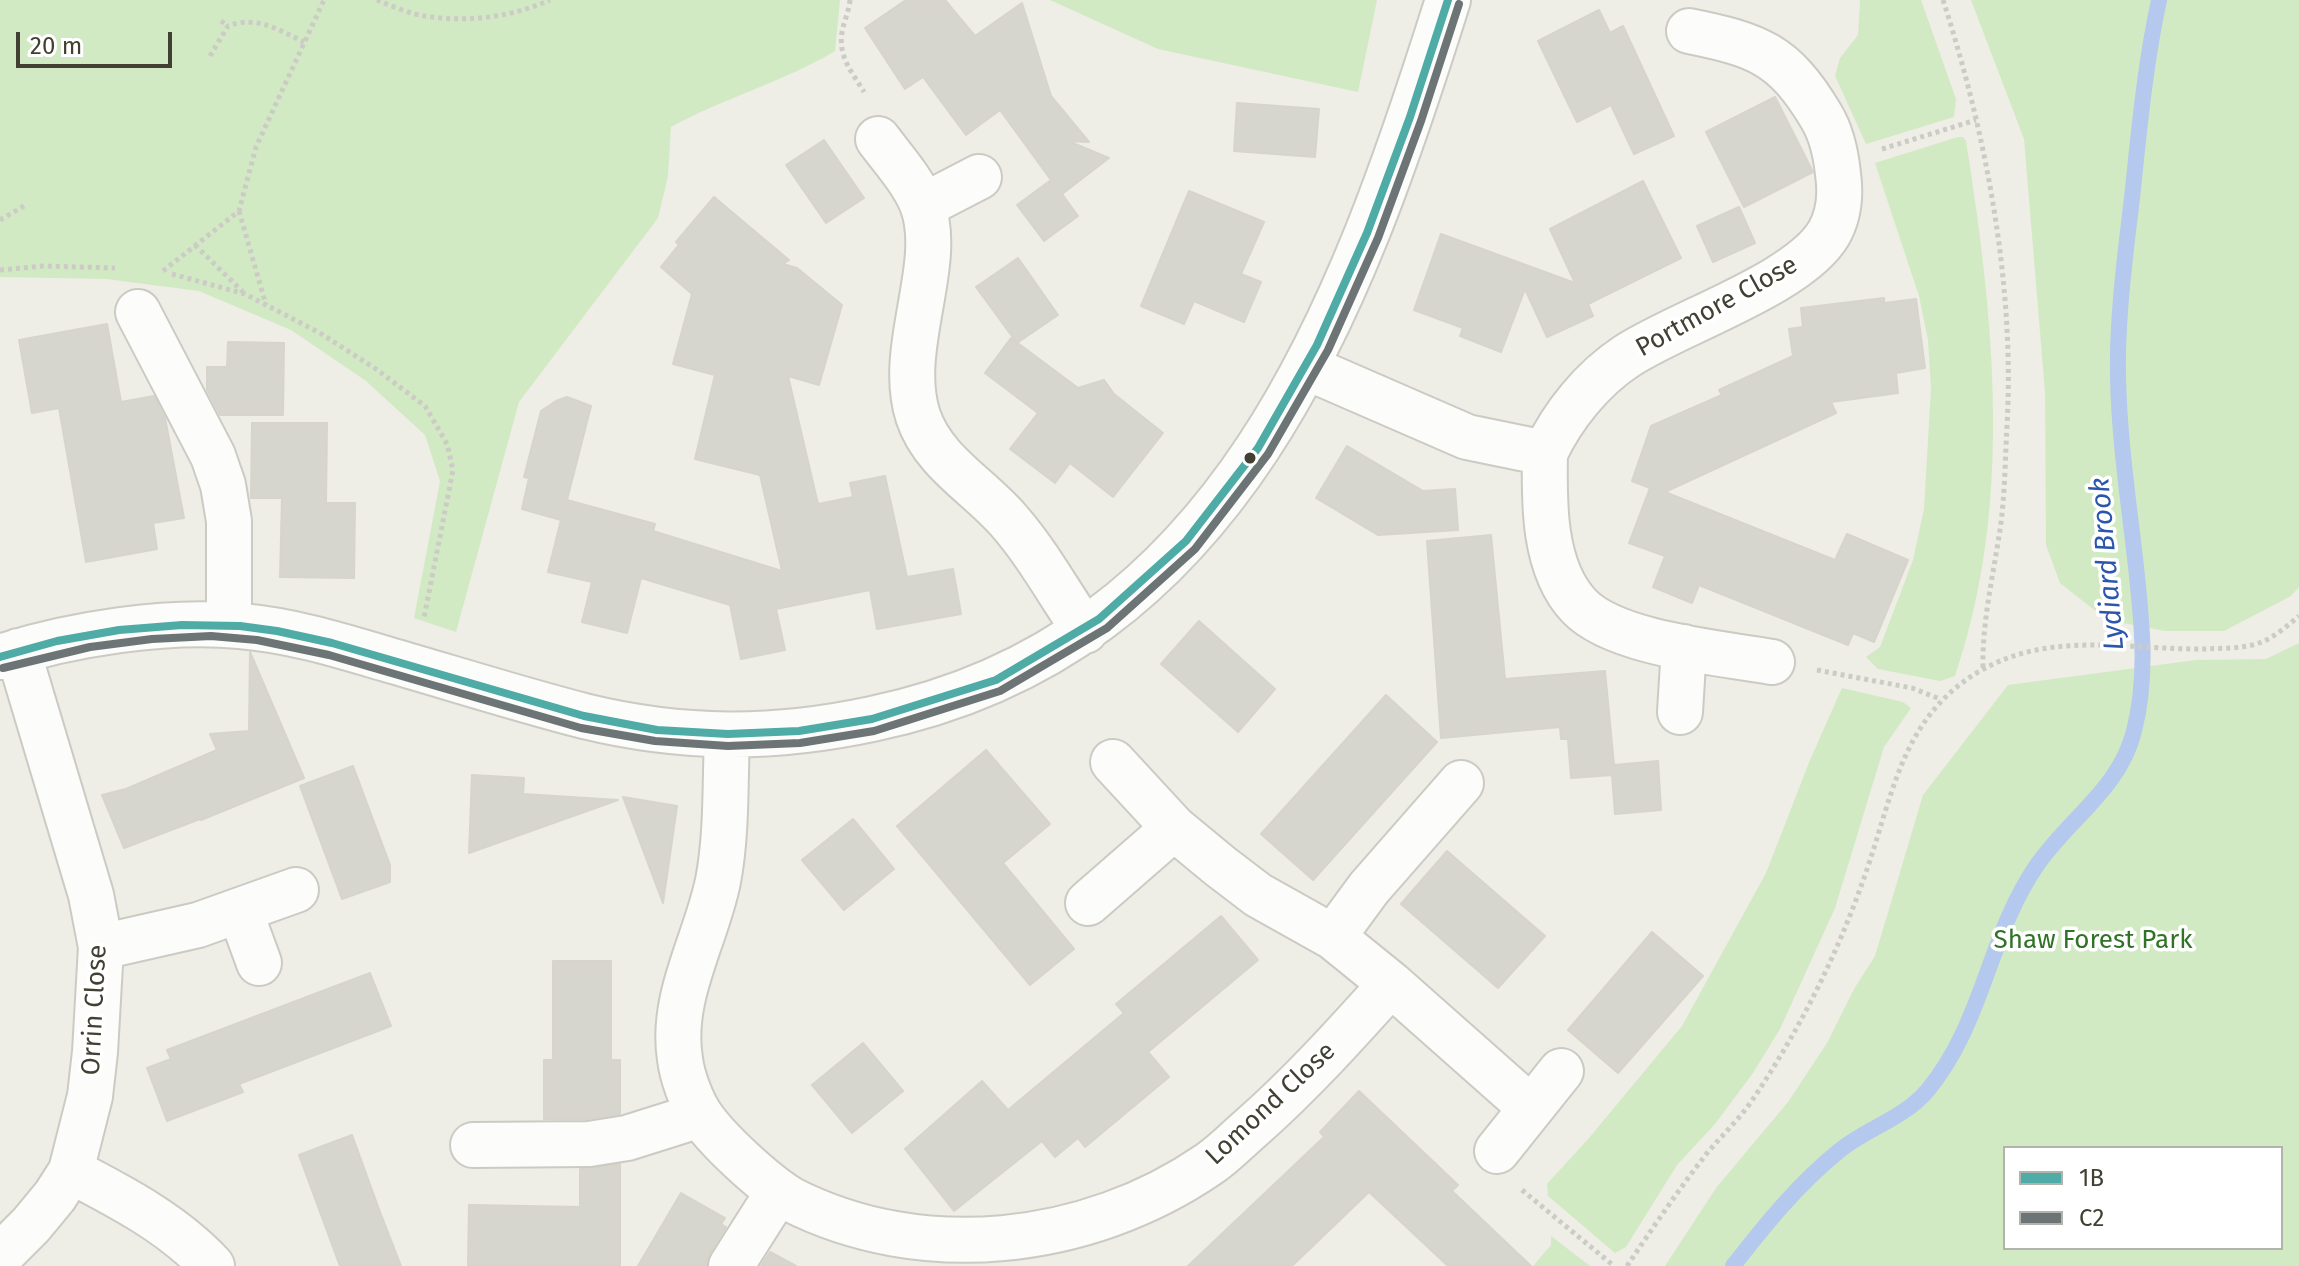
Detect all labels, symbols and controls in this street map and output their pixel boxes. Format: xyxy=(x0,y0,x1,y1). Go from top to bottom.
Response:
scale bar xyxy=(20,16,176,66)
text: 20 m xyxy=(30,32,82,60)
street label: Portmore Close xyxy=(1631,250,1803,364)
unlabelled marker xyxy=(1242,450,1258,466)
water label: Lydiard Brook xyxy=(2084,476,2132,652)
park label: Shaw Forest Park xyxy=(1993,925,2193,957)
street label: Orrin Close xyxy=(76,944,114,1076)
street label: Lomond Close xyxy=(1200,1036,1342,1172)
legend xyxy=(2003,1146,2283,1250)
text: 1B xyxy=(2079,1164,2104,1192)
text: C2 xyxy=(2079,1204,2104,1232)

